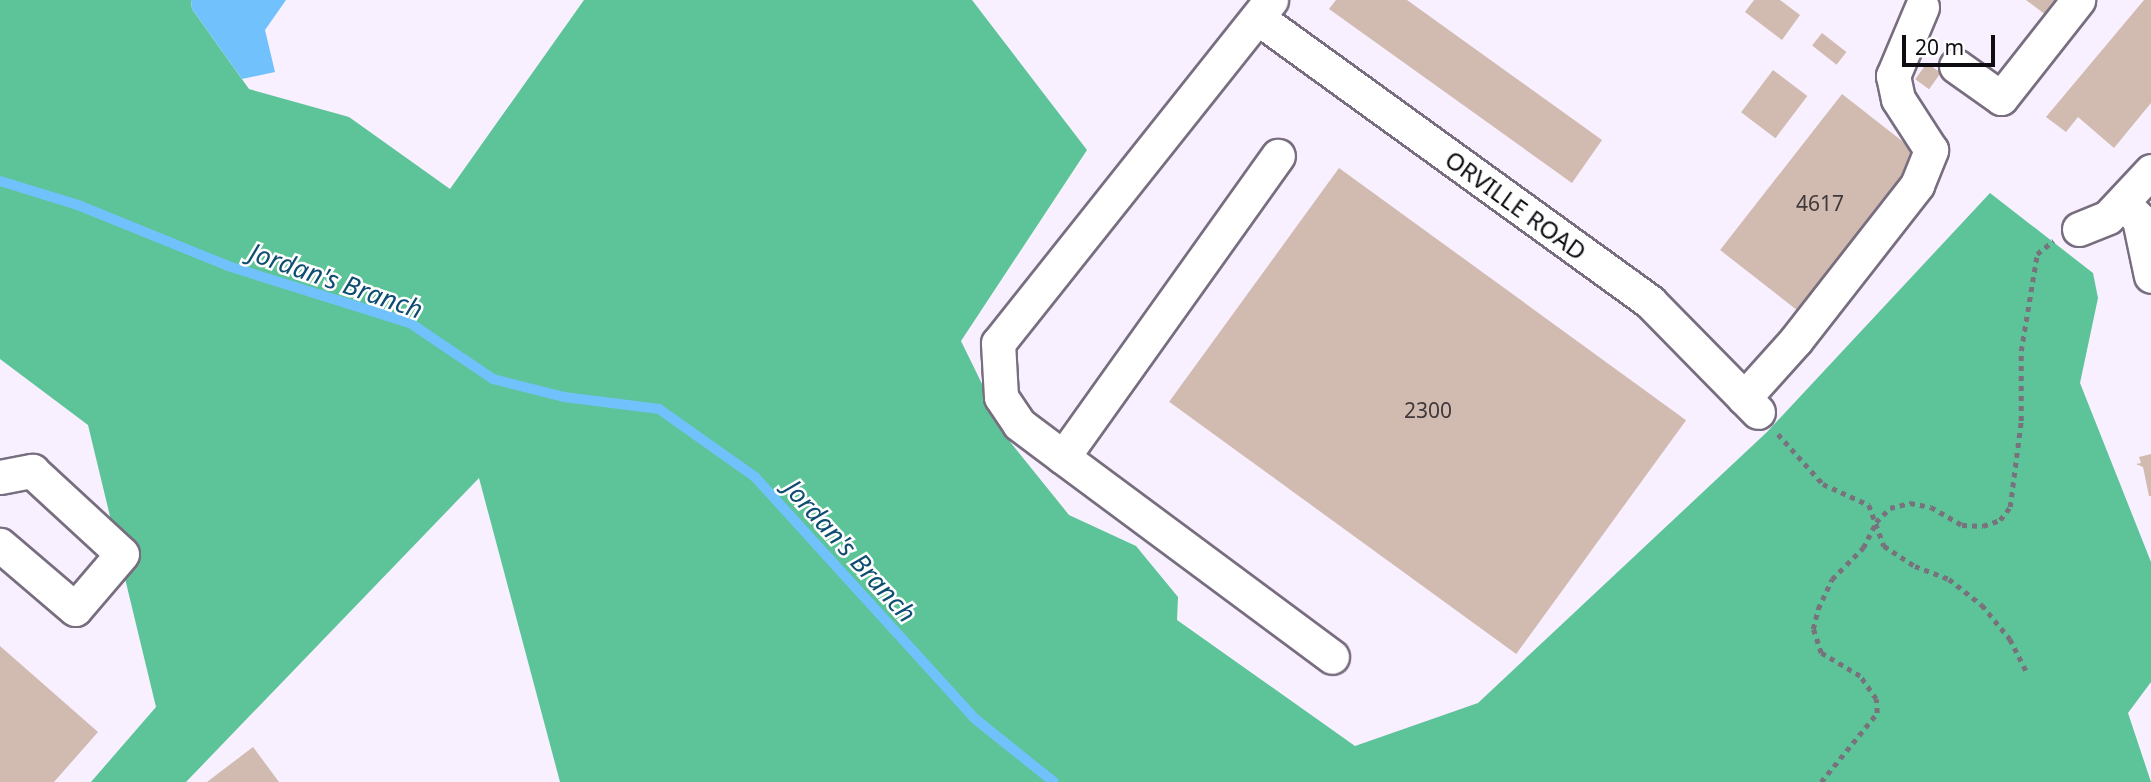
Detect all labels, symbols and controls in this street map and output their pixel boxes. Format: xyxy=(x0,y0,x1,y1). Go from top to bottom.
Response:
scale bar xyxy=(1906,21,1999,65)
text: 20 m xyxy=(1915,33,1964,61)
street label: ORVILLE ROAD xyxy=(1440,144,1592,266)
house number: 4617 xyxy=(1796,190,1844,216)
water label: Jordan's Branch xyxy=(245,237,427,325)
house number: 2300 xyxy=(1404,397,1452,423)
water label: Jordan's Branch xyxy=(778,473,922,629)

